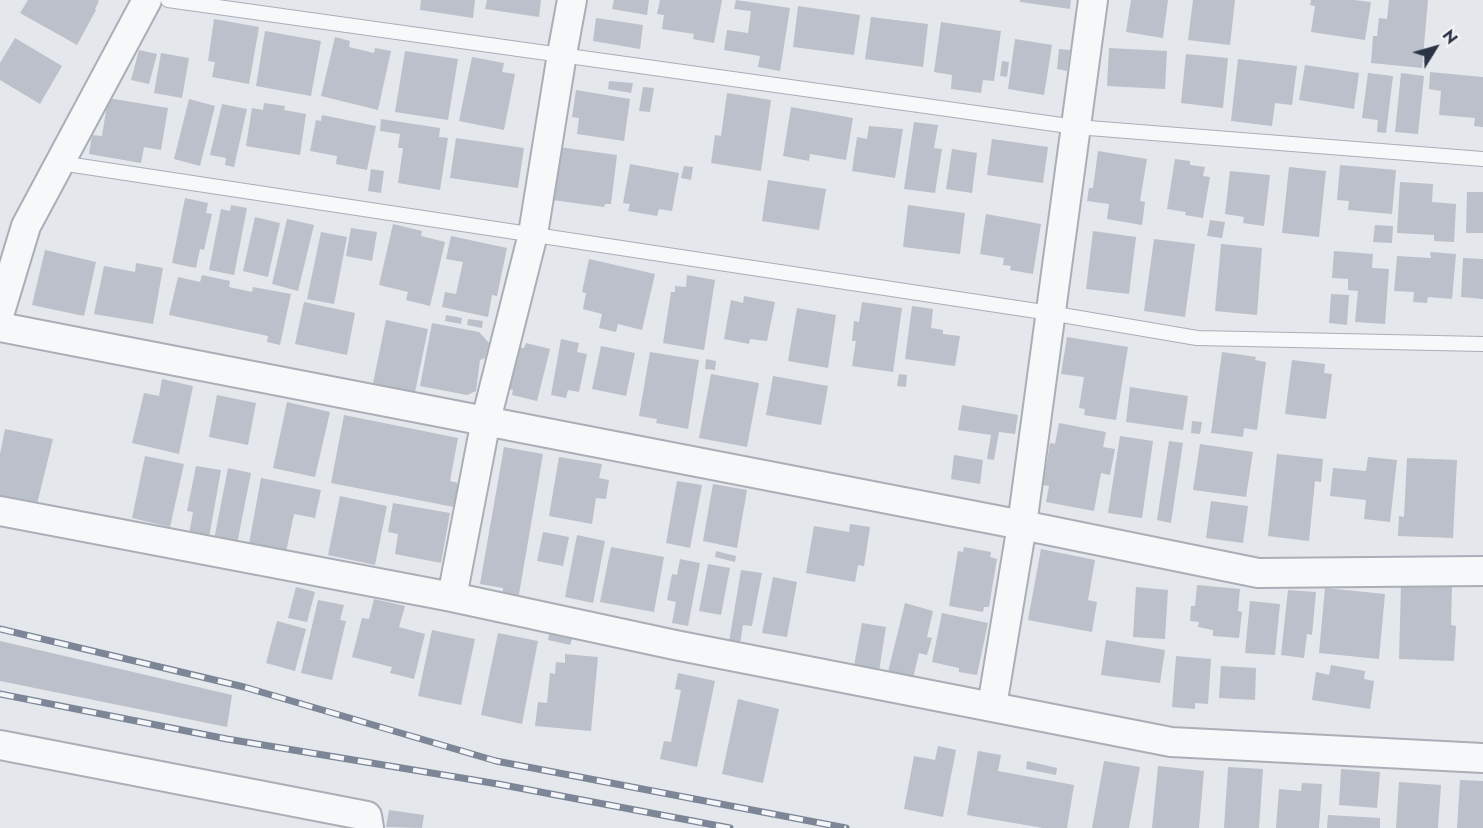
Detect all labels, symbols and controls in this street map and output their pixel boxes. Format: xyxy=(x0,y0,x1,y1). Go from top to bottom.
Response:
north arrow xyxy=(1405,18,1465,78)
text: N xyxy=(1437,25,1463,49)

